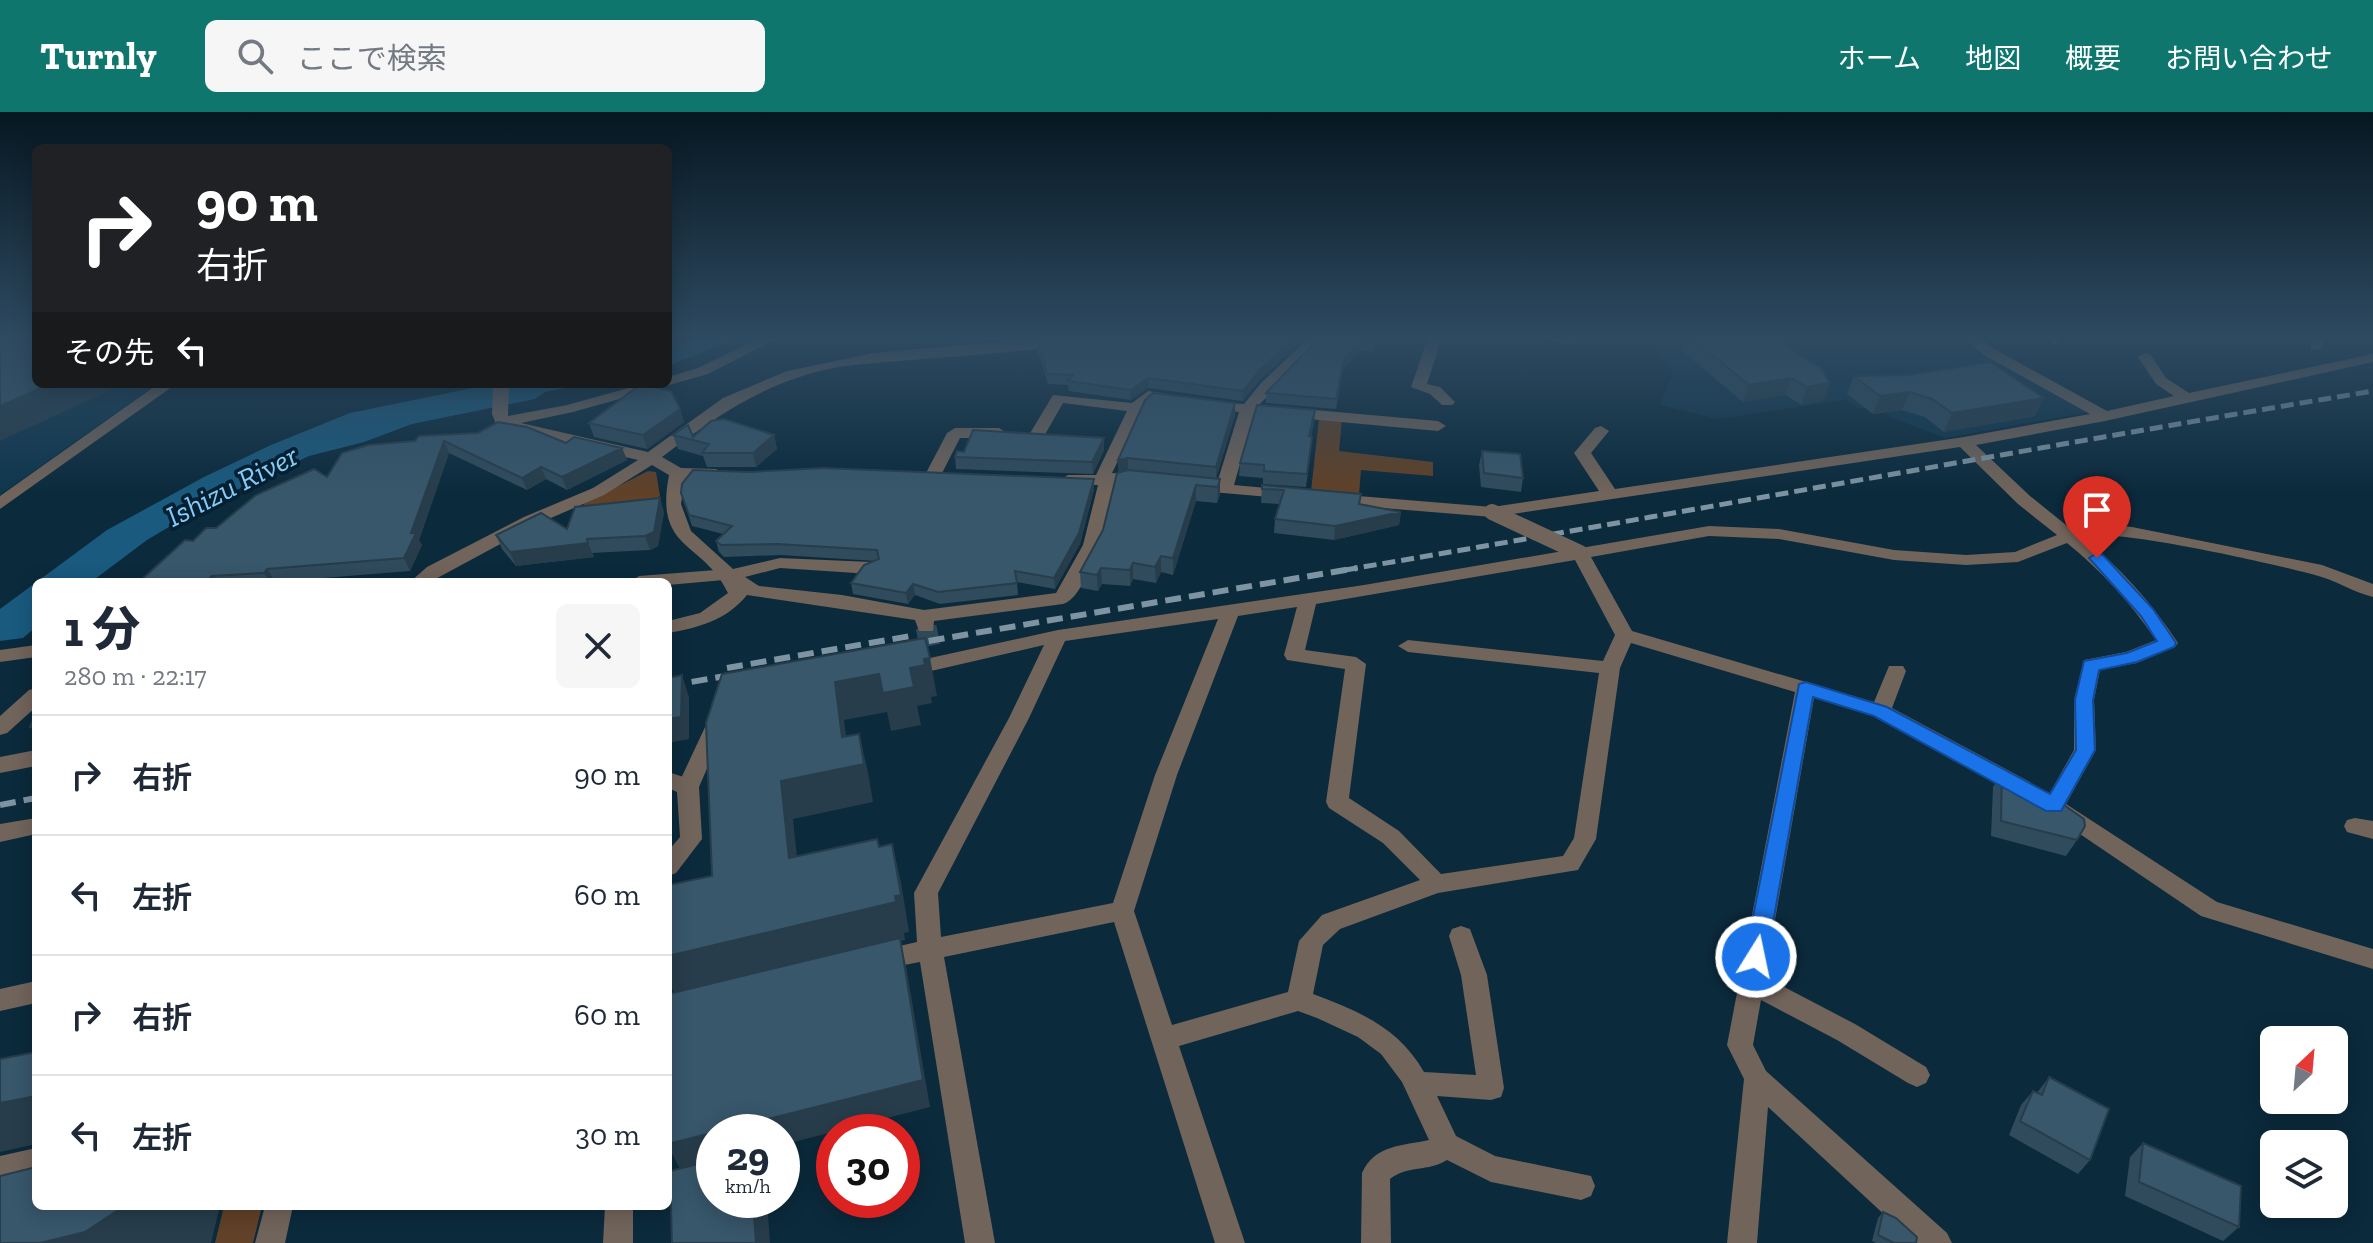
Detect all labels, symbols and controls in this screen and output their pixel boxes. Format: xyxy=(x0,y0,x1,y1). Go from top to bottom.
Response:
search box xyxy=(205,20,765,92)
text: Turnly xyxy=(40,33,157,79)
icon: search xyxy=(233,34,277,78)
text: ここで検索 xyxy=(297,41,447,77)
text: ホーム xyxy=(1838,42,1921,75)
text: 地図 xyxy=(1965,42,2021,75)
text: 概要 xyxy=(2065,42,2121,75)
text: お問い合わせ xyxy=(2165,42,2333,75)
text: 90 m xyxy=(196,168,318,235)
icon: right xyxy=(64,176,168,280)
text: 右折 xyxy=(196,244,268,287)
icon: left xyxy=(170,328,214,372)
text: その先 xyxy=(64,335,154,371)
water label: Ishizu River xyxy=(160,437,305,535)
pin xyxy=(2063,476,2131,558)
icon: arrive xyxy=(2075,488,2119,532)
text: 1 分 xyxy=(64,601,140,658)
button: close xyxy=(556,604,640,688)
text: 280 m · 22:17 xyxy=(64,660,207,692)
icon: right xyxy=(64,753,108,797)
text: 90 m xyxy=(574,757,640,793)
text: 右折 xyxy=(132,760,192,796)
icon: left xyxy=(64,873,108,917)
text: 60 m xyxy=(574,877,640,913)
text: 左折 xyxy=(132,880,192,916)
position arrow xyxy=(1714,915,1798,999)
icon: right xyxy=(64,993,108,1037)
text: 60 m xyxy=(574,997,640,1033)
text: 右折 xyxy=(132,1000,192,1036)
north arrow xyxy=(2260,1026,2348,1114)
map controls xyxy=(2260,1026,2348,1218)
icon: left xyxy=(64,1113,108,1157)
speed limit sign: 30 xyxy=(816,1114,920,1218)
text: 30 m xyxy=(575,1117,640,1153)
text: 左折 xyxy=(132,1120,192,1156)
button: layers xyxy=(2260,1130,2348,1218)
text: 29 xyxy=(727,1132,769,1180)
text: km/h xyxy=(725,1174,771,1198)

